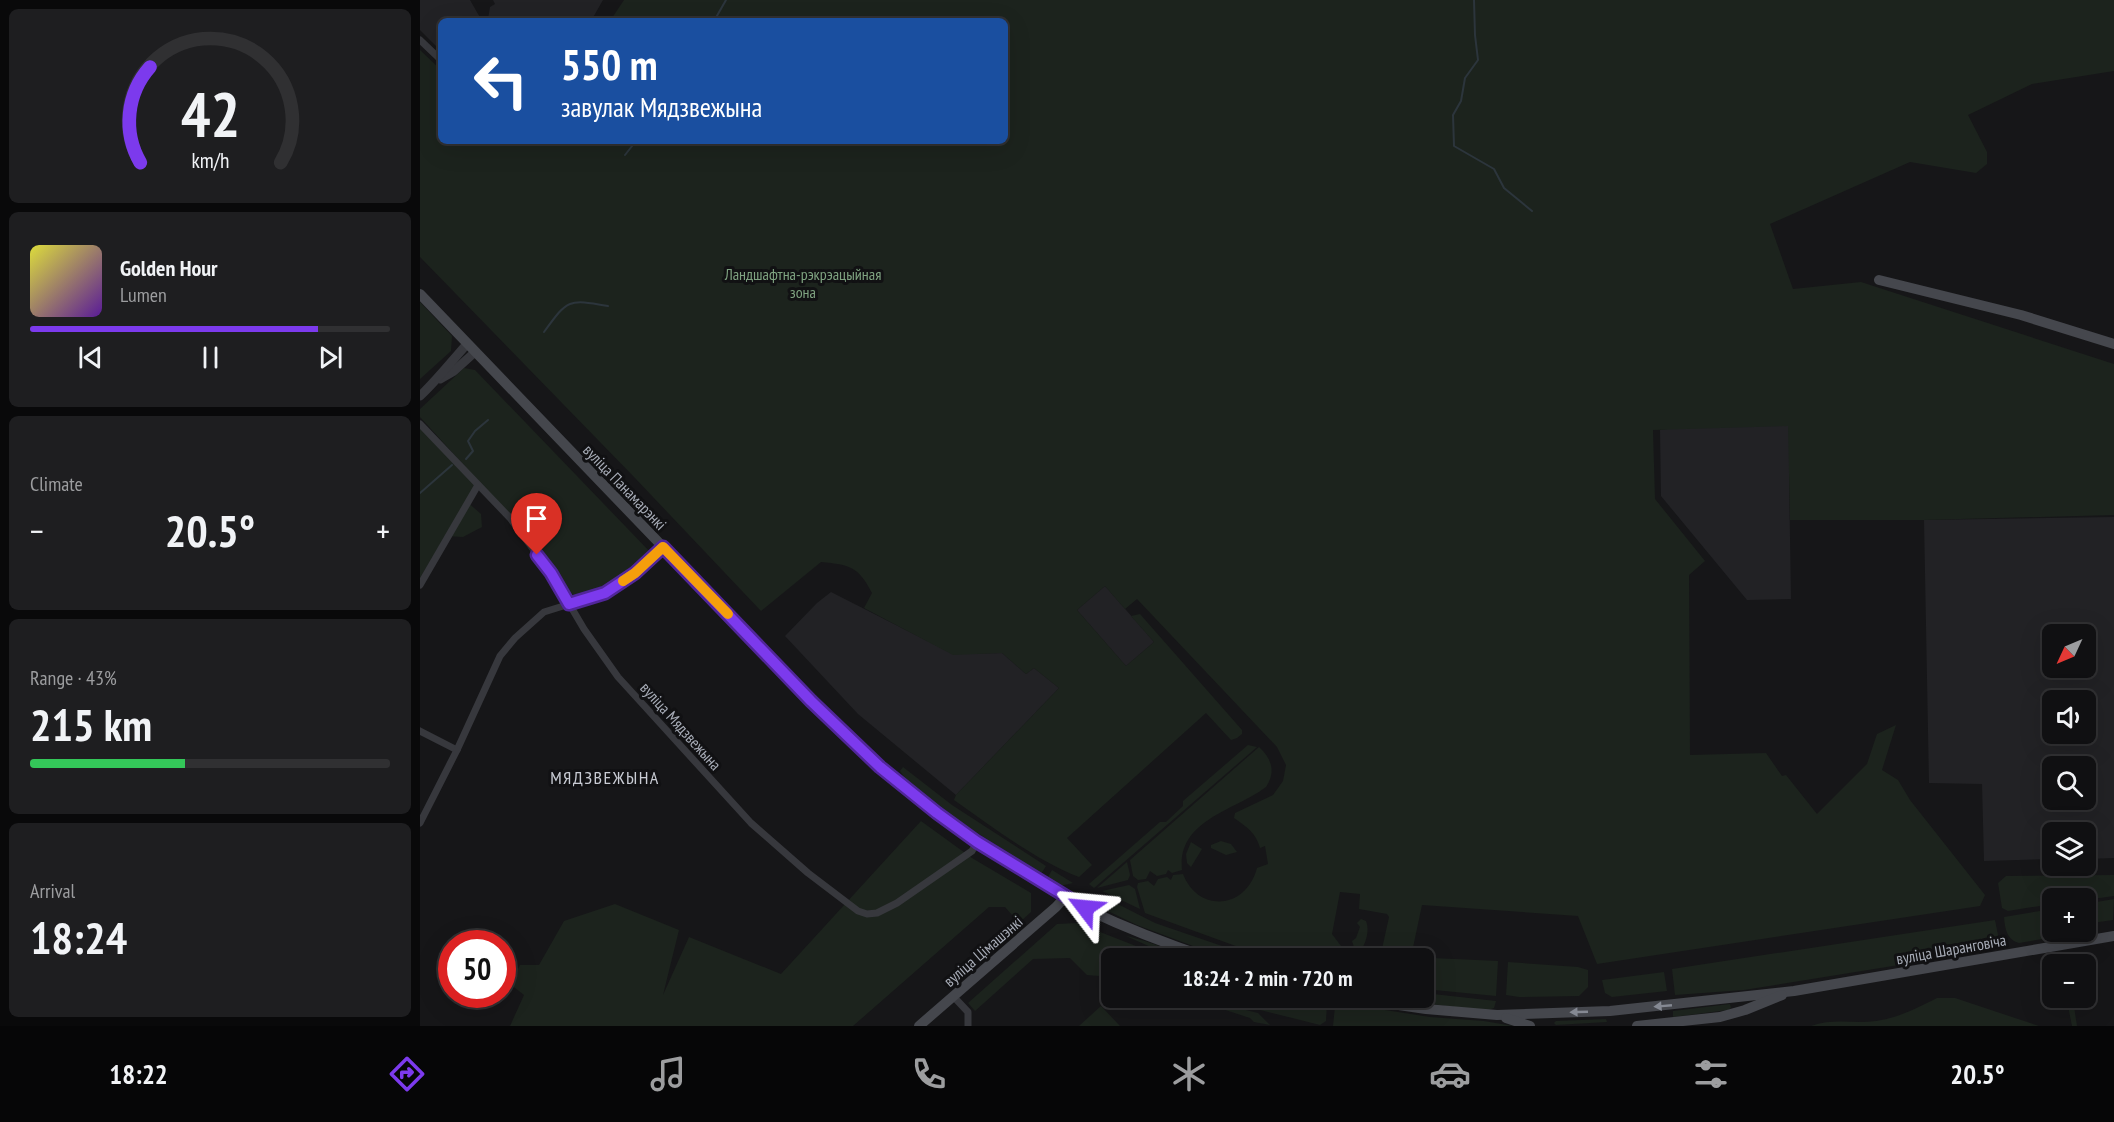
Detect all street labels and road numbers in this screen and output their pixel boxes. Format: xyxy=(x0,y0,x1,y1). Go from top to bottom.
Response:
street label: вуліца Панамарэнкі xyxy=(579,440,671,534)
street label: вуліца Мядзвежына xyxy=(636,678,726,774)
street label: вуліца Цімашэнкі xyxy=(939,911,1027,991)
street label: вуліца Шаранговіча xyxy=(1895,930,2007,968)

